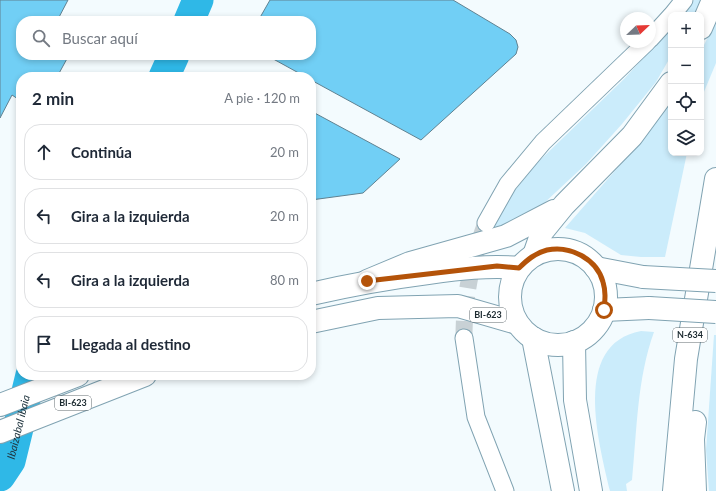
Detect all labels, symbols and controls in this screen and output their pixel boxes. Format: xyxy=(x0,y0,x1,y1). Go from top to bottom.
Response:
north arrow xyxy=(620,12,656,48)
map controls xyxy=(668,12,704,156)
button: + xyxy=(668,12,704,48)
search box xyxy=(16,16,316,60)
icon: search xyxy=(30,27,52,49)
text: Buscar aquí xyxy=(62,29,138,47)
button: − xyxy=(668,48,704,84)
button: locate xyxy=(668,84,704,120)
text: 2 min xyxy=(32,88,74,109)
text: A pie · 120 m xyxy=(224,90,300,106)
button: layers xyxy=(668,120,704,156)
icon: ahead xyxy=(33,141,55,163)
text: Continúa xyxy=(71,143,132,161)
text: 20 m xyxy=(270,144,299,160)
icon: left xyxy=(33,205,55,227)
text: Gira a la izquierda xyxy=(71,207,190,225)
text: 20 m xyxy=(270,208,299,224)
icon: left xyxy=(33,269,55,291)
text: Gira a la izquierda xyxy=(71,271,190,289)
text: 80 m xyxy=(270,272,299,288)
route end xyxy=(358,272,376,290)
route start xyxy=(595,301,613,319)
road number: BI-623 xyxy=(470,308,506,322)
road number: N-634 xyxy=(673,328,707,342)
icon: arrive xyxy=(33,333,55,355)
text: Llegada al destino xyxy=(71,335,191,353)
water label: Ibaizabal ibaia xyxy=(4,393,32,460)
road number: BI-623 xyxy=(55,396,91,410)

